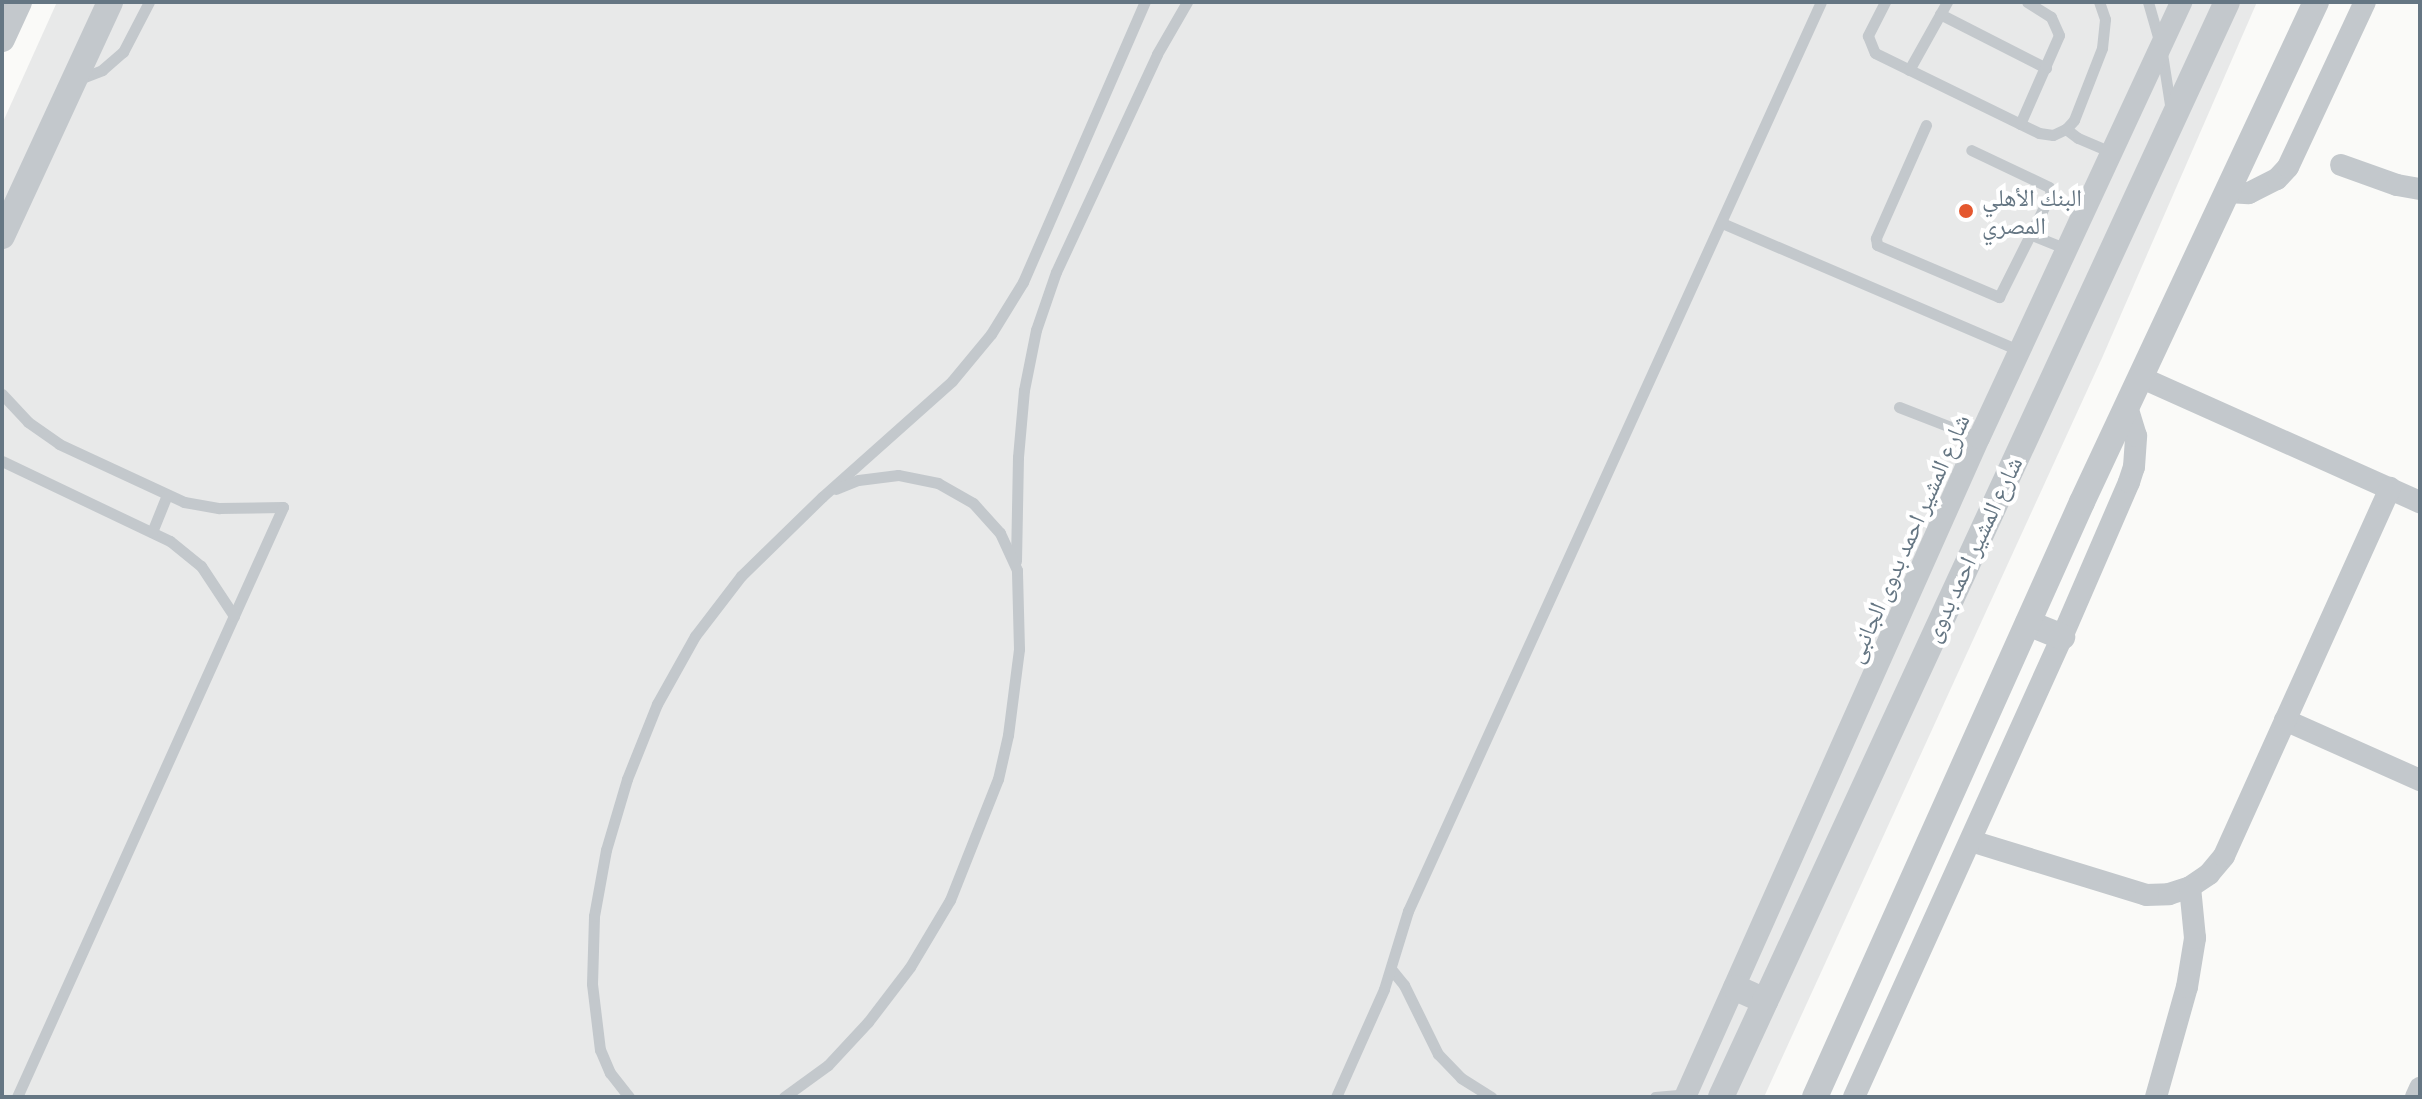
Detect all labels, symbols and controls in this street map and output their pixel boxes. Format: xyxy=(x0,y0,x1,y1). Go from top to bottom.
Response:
place label: البنك الأهلي المصري xyxy=(1982,183,2082,239)
marker: البنك الأهلي المصري xyxy=(1957,202,1975,220)
street label: شارع المشير احمد بدوى الجانبى xyxy=(1839,409,1975,667)
street label: شارع المشير احمد بدوى xyxy=(1916,452,2028,646)

